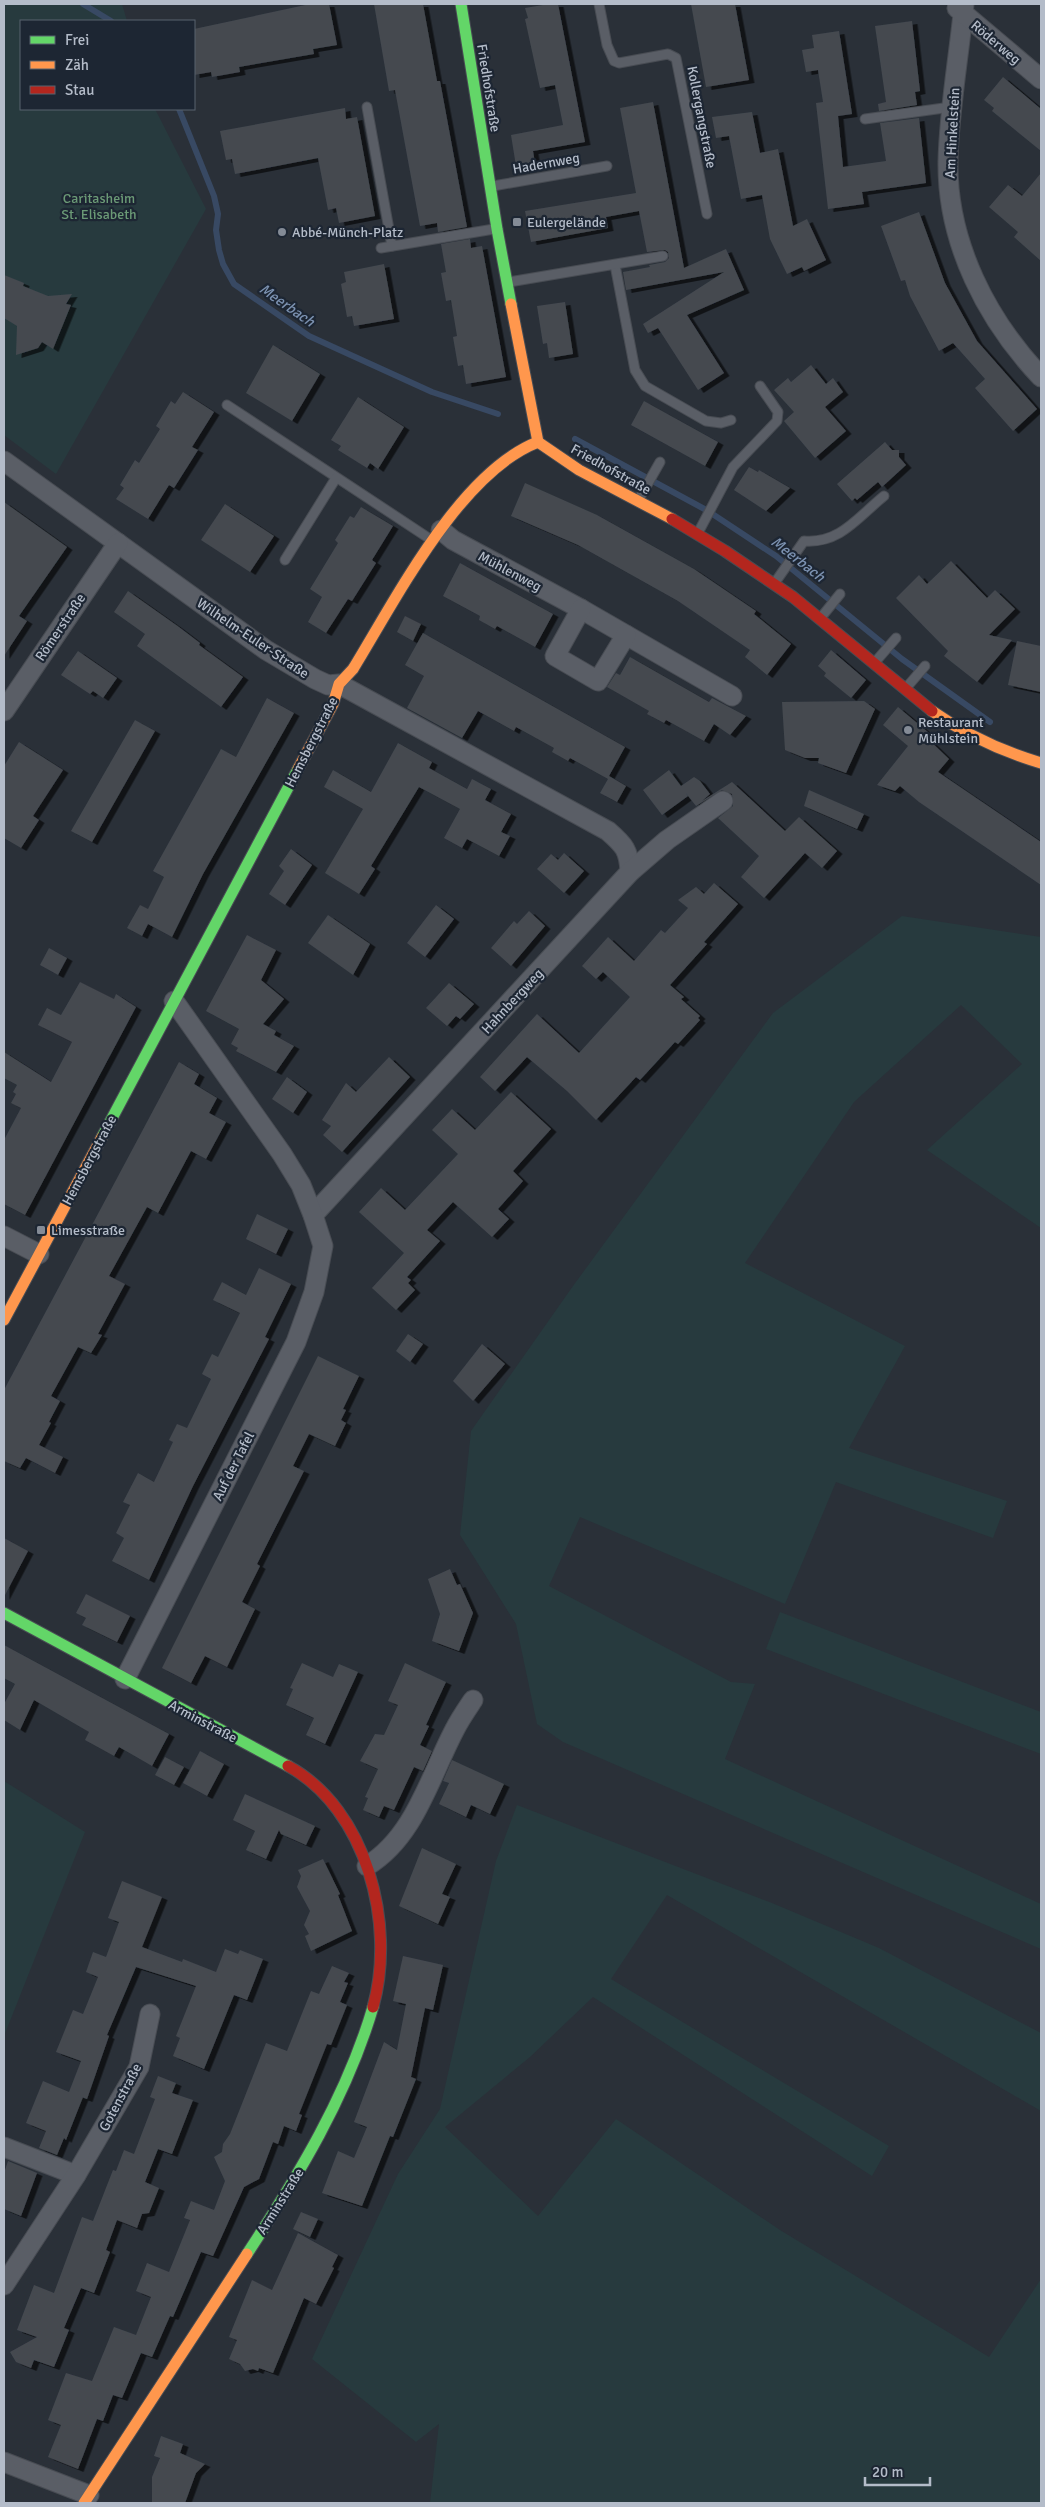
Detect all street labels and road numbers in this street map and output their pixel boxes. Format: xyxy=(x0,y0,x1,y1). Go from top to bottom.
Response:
street label: Röderweg xyxy=(967,17,1024,68)
street label: Friedhofstraße xyxy=(473,43,504,133)
street label: Kollergangstraße xyxy=(683,65,720,170)
street label: Am Hinkelstein xyxy=(942,87,963,179)
street label: Hadernweg xyxy=(511,149,581,178)
street label: Friedhofstraße xyxy=(568,440,654,498)
street label: Mühlenweg xyxy=(475,548,544,595)
street label: Römerstraße xyxy=(32,590,89,664)
street label: Wilhelm-Euler-Straße xyxy=(193,595,312,682)
street label: Hemsbergstraße xyxy=(281,694,342,790)
street label: Hahnbergweg xyxy=(478,965,547,1037)
street label: Hemsbergstraße xyxy=(59,1112,120,1208)
street label: Auf der Tafel xyxy=(209,1429,258,1504)
street label: Arminstraße xyxy=(166,1696,240,1747)
street label: Gotenstraße xyxy=(95,2060,145,2134)
street label: Arminstraße xyxy=(253,2165,308,2238)

